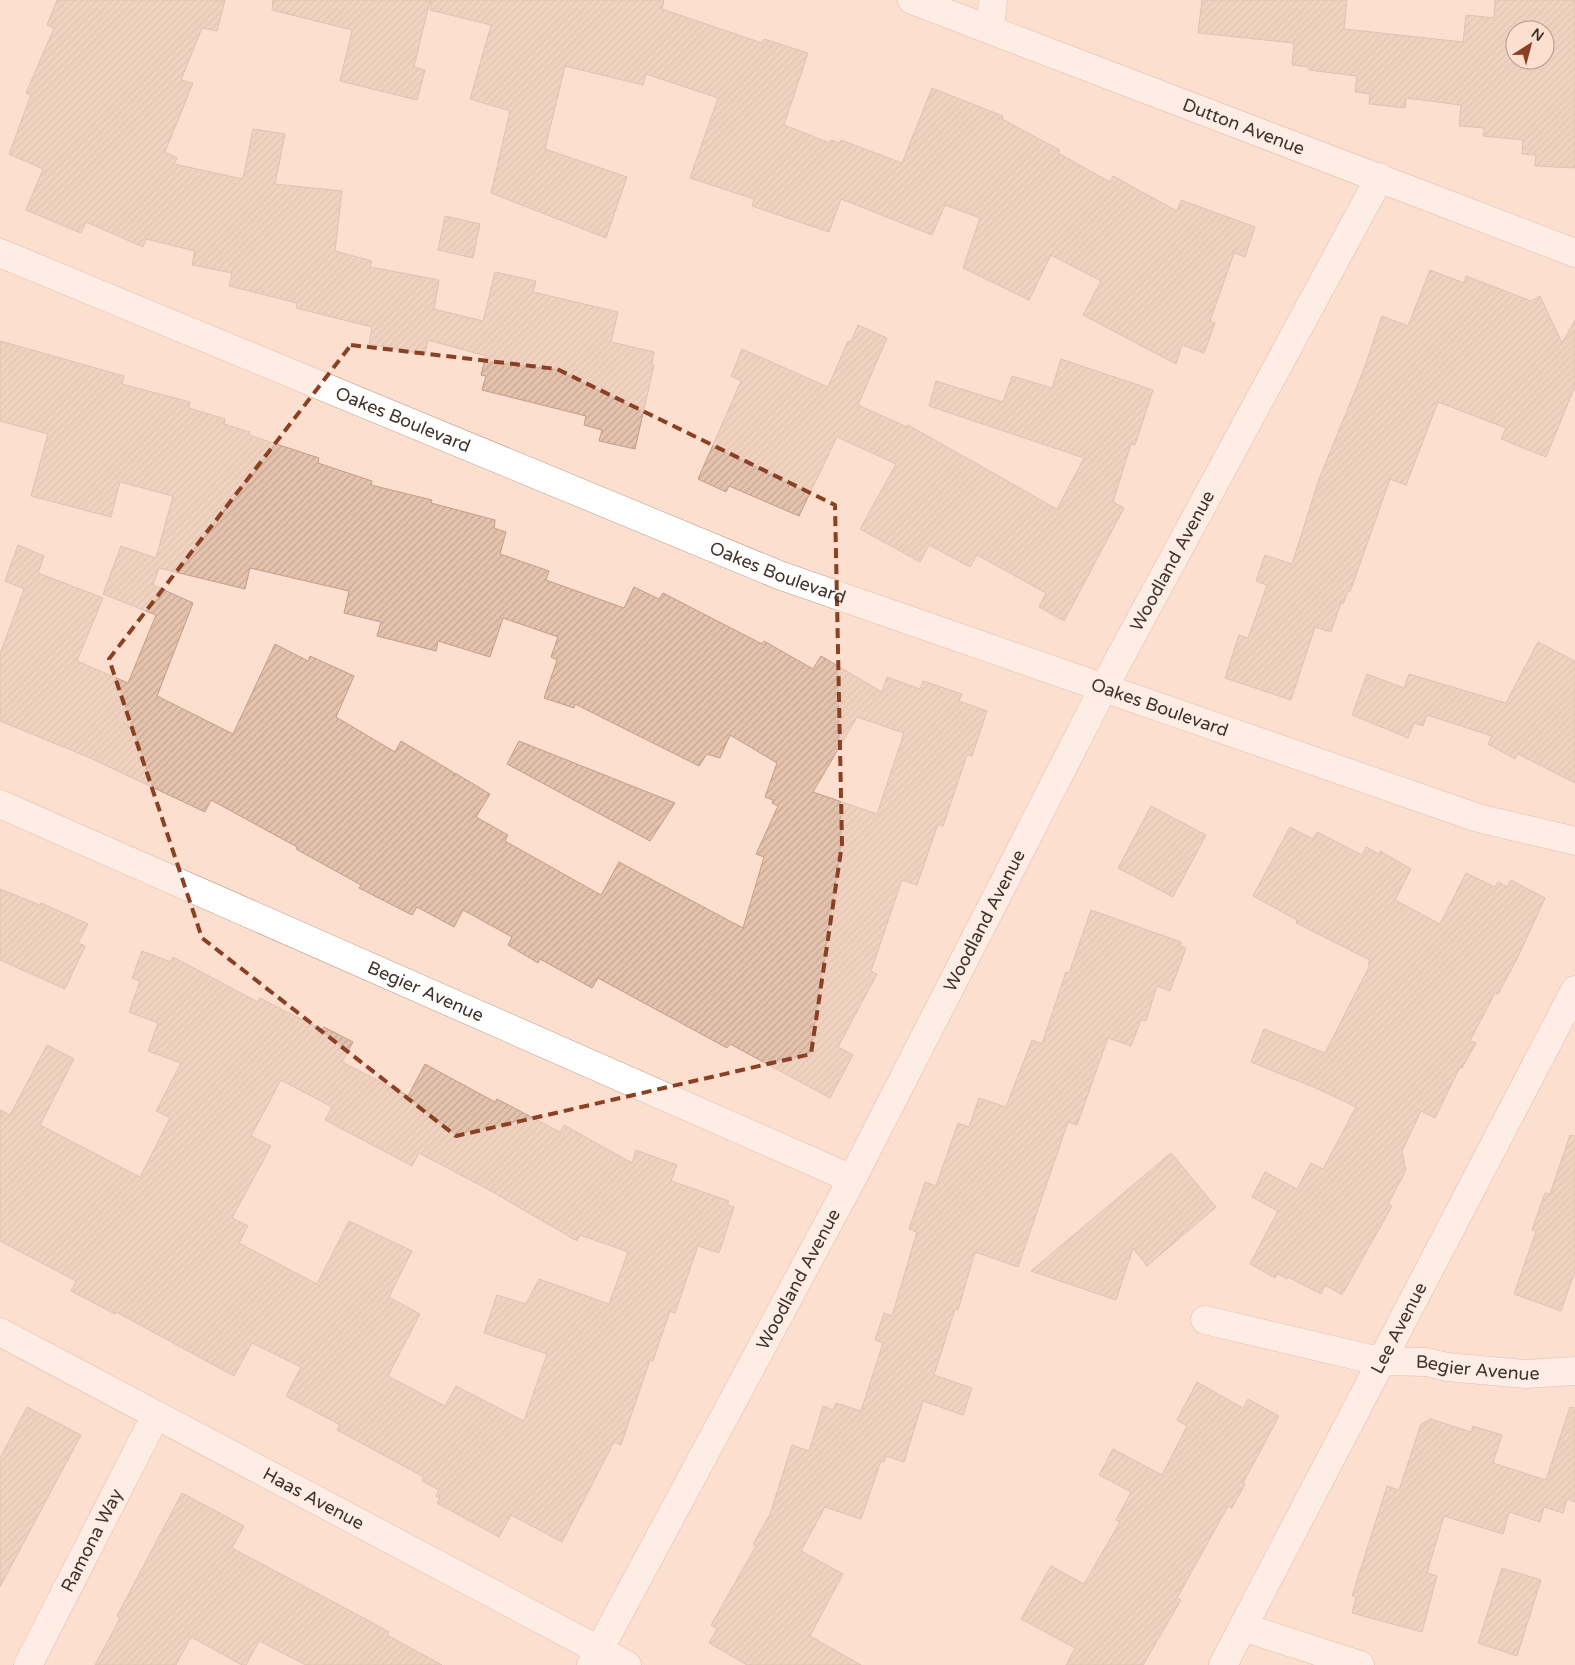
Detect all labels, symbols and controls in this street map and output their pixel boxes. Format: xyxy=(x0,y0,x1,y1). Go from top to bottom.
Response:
north arrow xyxy=(1505,20,1555,70)
text: N xyxy=(1528,25,1547,45)
street label: Dutton Avenue xyxy=(1179,93,1308,160)
street label: Oakes Boulevard xyxy=(332,382,474,457)
street label: Woodland Avenue xyxy=(1125,487,1219,635)
street label: Oakes Boulevard xyxy=(706,537,849,608)
street label: Oakes Boulevard xyxy=(1088,673,1231,741)
street label: Woodland Avenue xyxy=(939,846,1030,995)
street label: Begier Avenue xyxy=(364,956,487,1027)
street label: Woodland Avenue xyxy=(751,1205,845,1353)
street label: Lee Avenue xyxy=(1366,1279,1432,1377)
street label: Begier Avenue xyxy=(1416,1351,1540,1385)
street label: Haas Avenue xyxy=(259,1463,368,1534)
street label: Ramona Way xyxy=(56,1485,128,1596)

